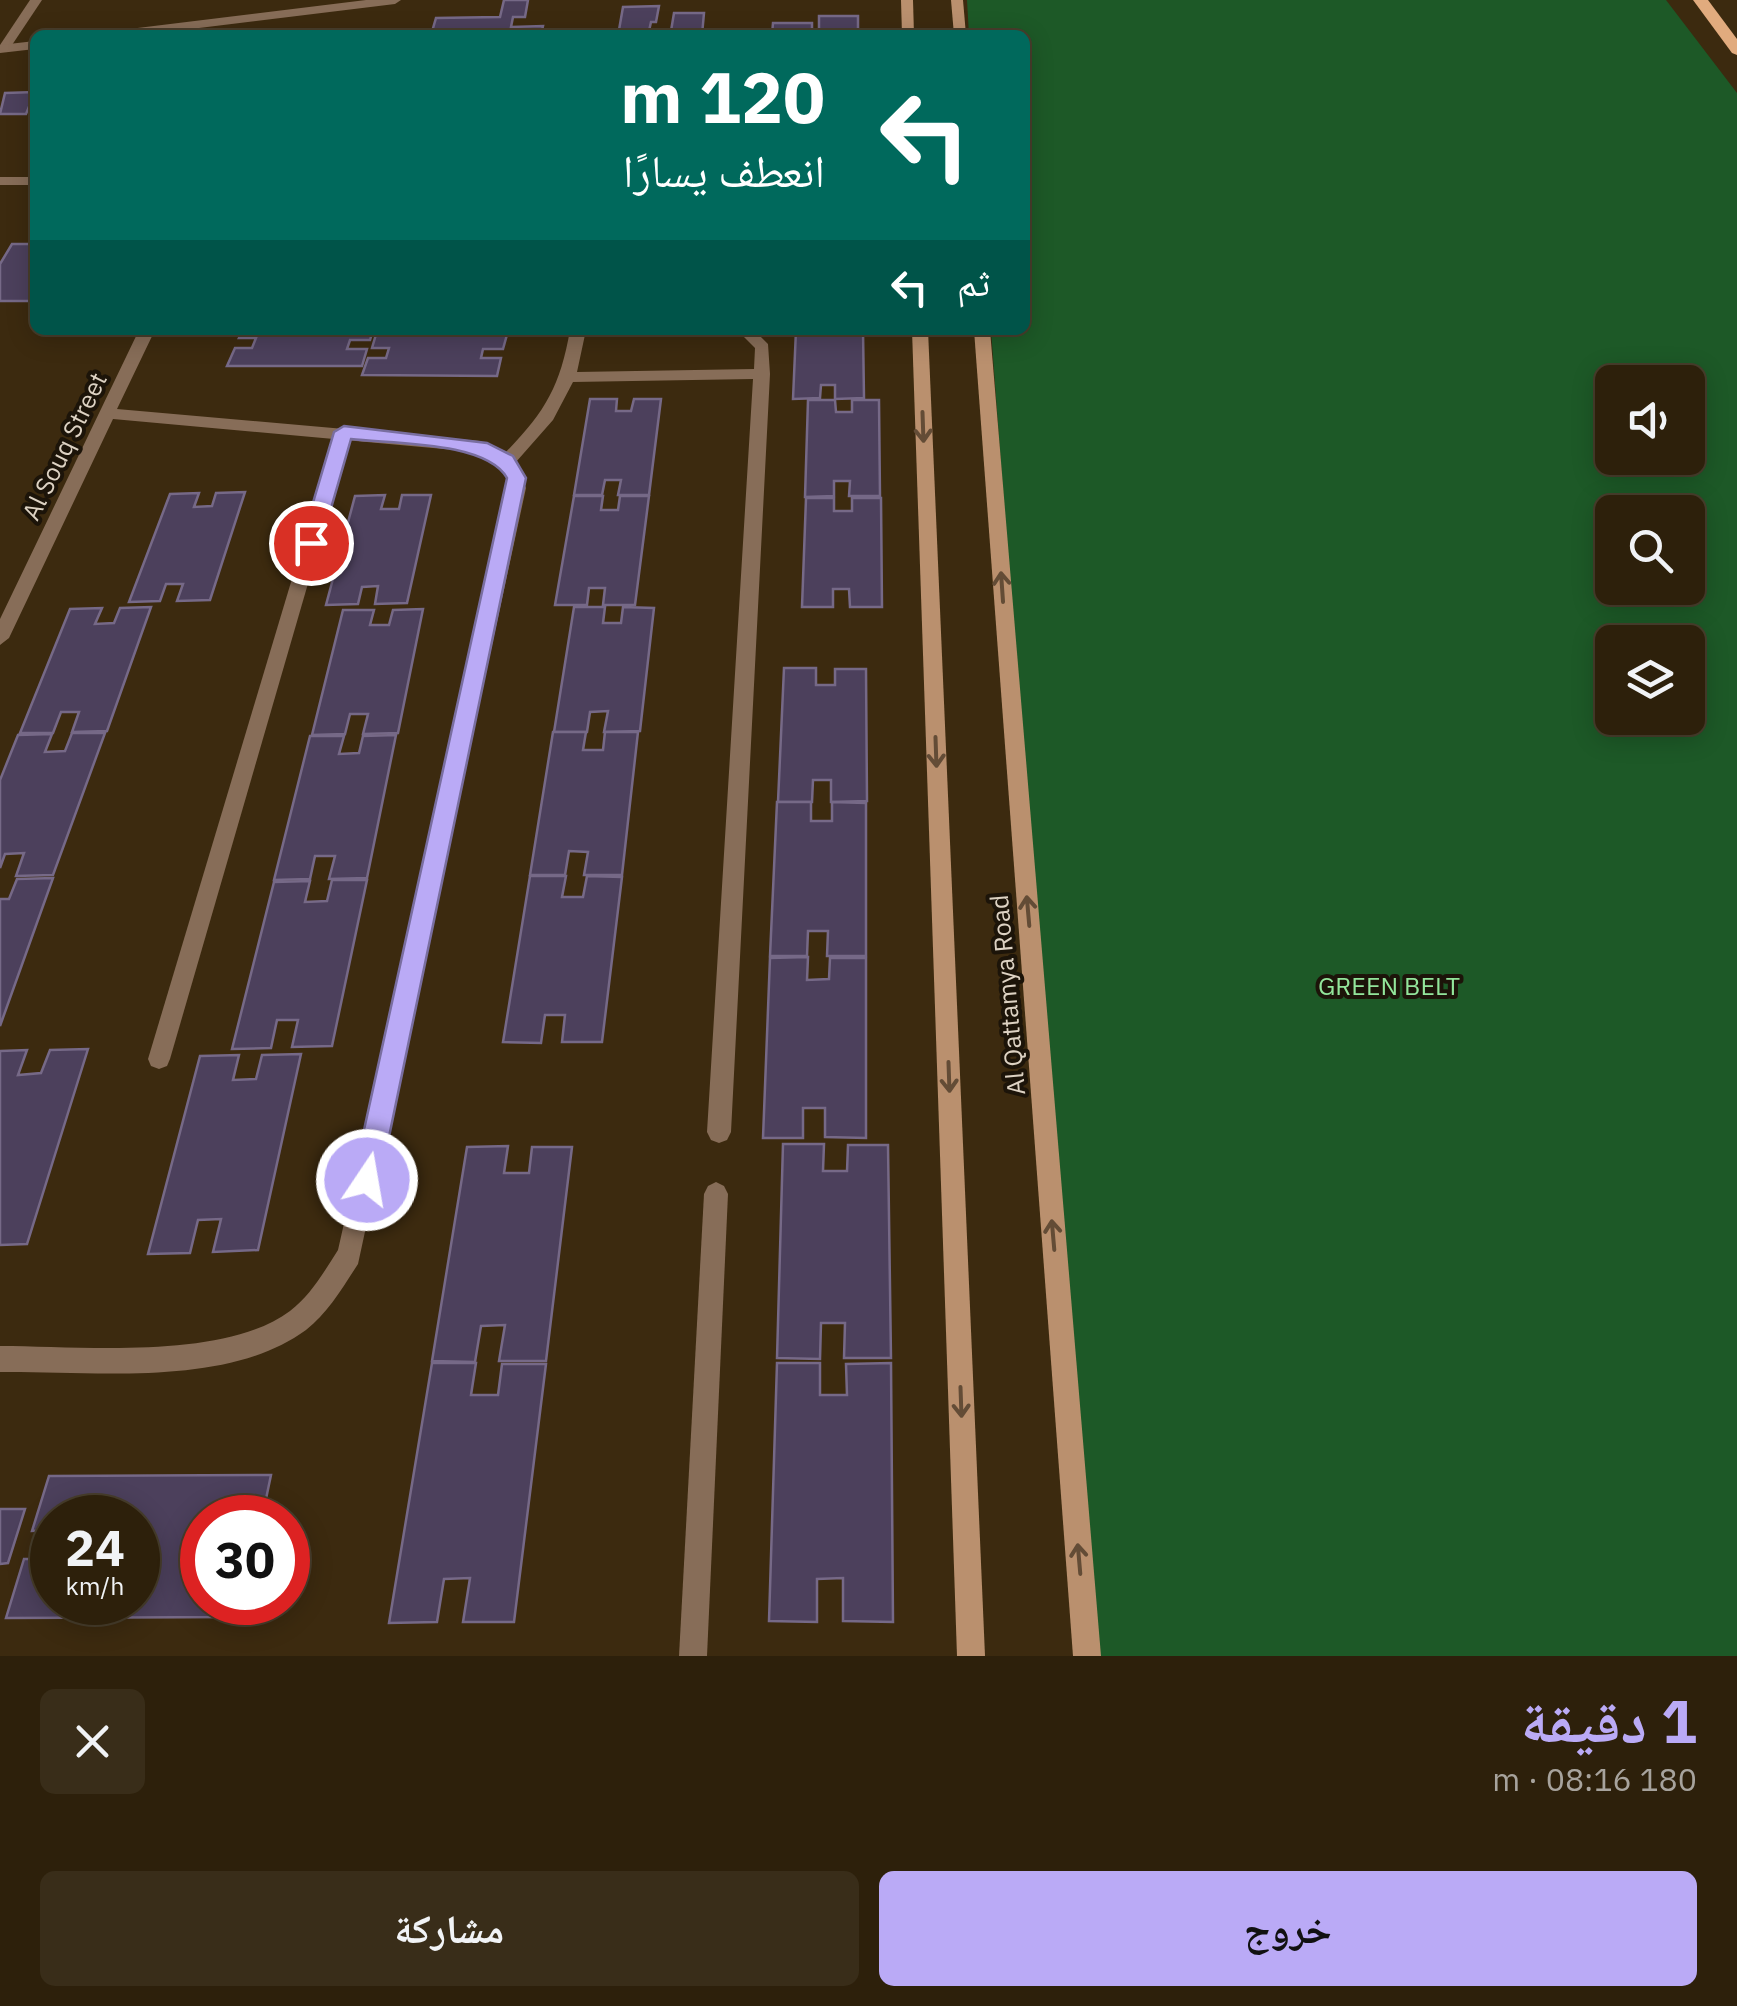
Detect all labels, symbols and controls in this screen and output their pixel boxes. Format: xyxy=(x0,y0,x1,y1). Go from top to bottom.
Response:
text: 120 m xyxy=(620,51,825,142)
icon: left xyxy=(860,70,990,200)
text: انعطف يسارًا xyxy=(623,141,825,199)
text: ثم xyxy=(957,257,990,306)
icon: left xyxy=(882,260,937,315)
map controls xyxy=(1595,365,1705,735)
button: sound xyxy=(1595,365,1705,475)
street label: Al Souq Street xyxy=(14,367,114,525)
one-way arrow xyxy=(914,411,933,443)
button: search xyxy=(1595,495,1705,605)
pin xyxy=(269,501,354,586)
icon: arrive xyxy=(284,516,339,571)
one-way arrow xyxy=(993,571,1012,603)
button: layers xyxy=(1595,625,1705,735)
one-way arrow xyxy=(927,736,946,768)
street label: Al Qattamya Road xyxy=(982,893,1032,1097)
one-way arrow xyxy=(1018,895,1037,927)
park label: GREEN BELT xyxy=(1318,969,1460,1002)
one-way arrow xyxy=(939,1060,958,1092)
position arrow xyxy=(315,1128,419,1232)
one-way arrow xyxy=(1044,1219,1063,1251)
one-way arrow xyxy=(952,1385,971,1417)
speed limit sign: 30 xyxy=(180,1495,310,1625)
text: 24 xyxy=(65,1515,125,1580)
one-way arrow xyxy=(1069,1543,1088,1575)
text: km/h xyxy=(66,1569,124,1602)
text: 1 دقيقة xyxy=(1521,1681,1697,1760)
button: close xyxy=(40,1689,145,1794)
text: 180 m · 08:16 xyxy=(1492,1758,1697,1800)
button: مشاركة xyxy=(40,1871,859,1986)
button: خروج xyxy=(879,1871,1697,1986)

